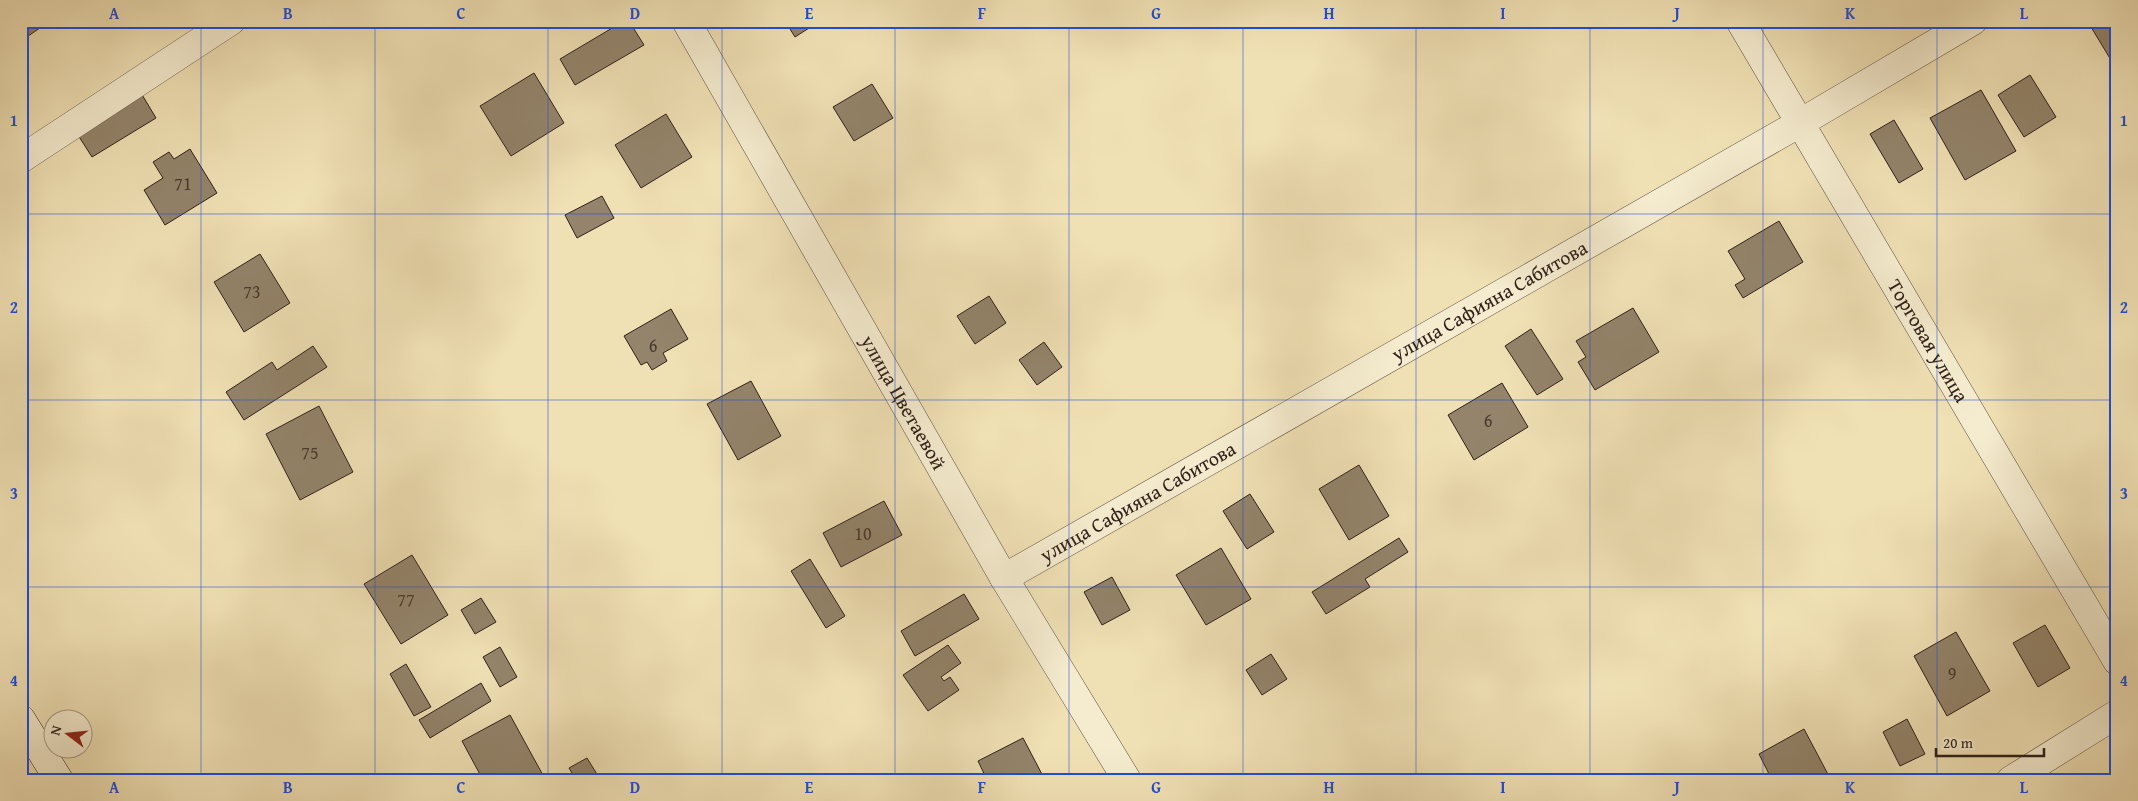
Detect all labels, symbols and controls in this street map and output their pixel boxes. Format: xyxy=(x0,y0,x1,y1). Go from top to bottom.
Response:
text: A xyxy=(109,1,120,25)
text: B xyxy=(283,1,293,25)
text: C xyxy=(456,1,466,25)
text: D xyxy=(630,1,640,25)
text: E xyxy=(805,1,814,25)
text: F xyxy=(978,1,986,25)
text: G xyxy=(1151,1,1161,25)
text: H xyxy=(1323,1,1335,25)
text: I xyxy=(1500,1,1506,25)
text: J xyxy=(1671,1,1680,25)
text: K xyxy=(1845,1,1856,25)
text: L xyxy=(2020,1,2029,25)
text: 1 xyxy=(10,108,18,132)
text: 1 xyxy=(2120,108,2128,132)
house number: 71 xyxy=(174,170,192,197)
street label: улица Сафияна Сабитова xyxy=(1385,232,1593,368)
street label: Торговая улица xyxy=(1881,273,1977,408)
house number: 73 xyxy=(243,278,261,305)
text: 2 xyxy=(10,295,18,319)
text: 2 xyxy=(2120,295,2128,319)
street label: улица Цветаевой xyxy=(854,328,954,475)
house number: 6 xyxy=(649,332,657,359)
house number: 6 xyxy=(1484,407,1492,434)
street label: улица Сафияна Сабитова xyxy=(1033,433,1241,569)
house number: 75 xyxy=(301,439,319,466)
text: 3 xyxy=(10,481,18,505)
text: 3 xyxy=(2120,481,2128,505)
house number: 10 xyxy=(854,520,872,547)
house number: 77 xyxy=(397,586,415,613)
house number: 9 xyxy=(1948,660,1956,687)
text: 4 xyxy=(10,668,18,692)
text: 4 xyxy=(2120,668,2128,692)
north arrow xyxy=(42,708,92,758)
text: N xyxy=(45,723,67,738)
scale bar xyxy=(1936,726,2043,758)
text: 20 m xyxy=(1943,732,1974,753)
text: A xyxy=(109,775,120,799)
text: B xyxy=(283,775,293,799)
text: C xyxy=(456,775,466,799)
text: D xyxy=(630,775,640,799)
text: E xyxy=(805,775,814,799)
text: F xyxy=(978,775,986,799)
text: G xyxy=(1151,775,1161,799)
text: H xyxy=(1323,775,1335,799)
text: I xyxy=(1500,775,1506,799)
text: J xyxy=(1671,775,1680,799)
text: K xyxy=(1845,775,1856,799)
text: L xyxy=(2020,775,2029,799)

